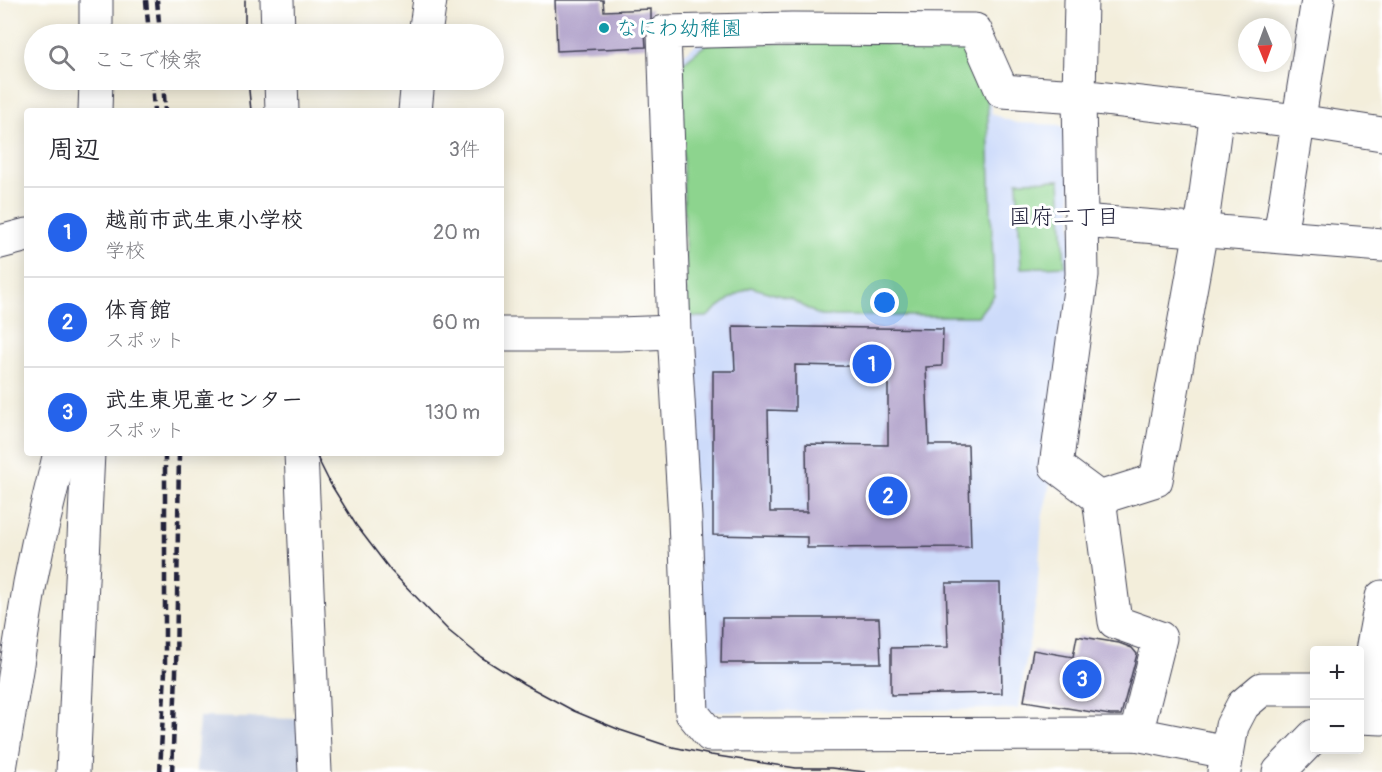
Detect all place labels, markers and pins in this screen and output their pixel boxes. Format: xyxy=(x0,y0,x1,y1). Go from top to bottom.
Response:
place label: なにわ幼稚園 xyxy=(616,15,742,42)
marker: なにわ幼稚園 xyxy=(597,21,611,35)
pin: 1 xyxy=(852,342,892,386)
pin: 2 xyxy=(868,474,908,518)
pin: 3 xyxy=(1062,656,1102,702)

